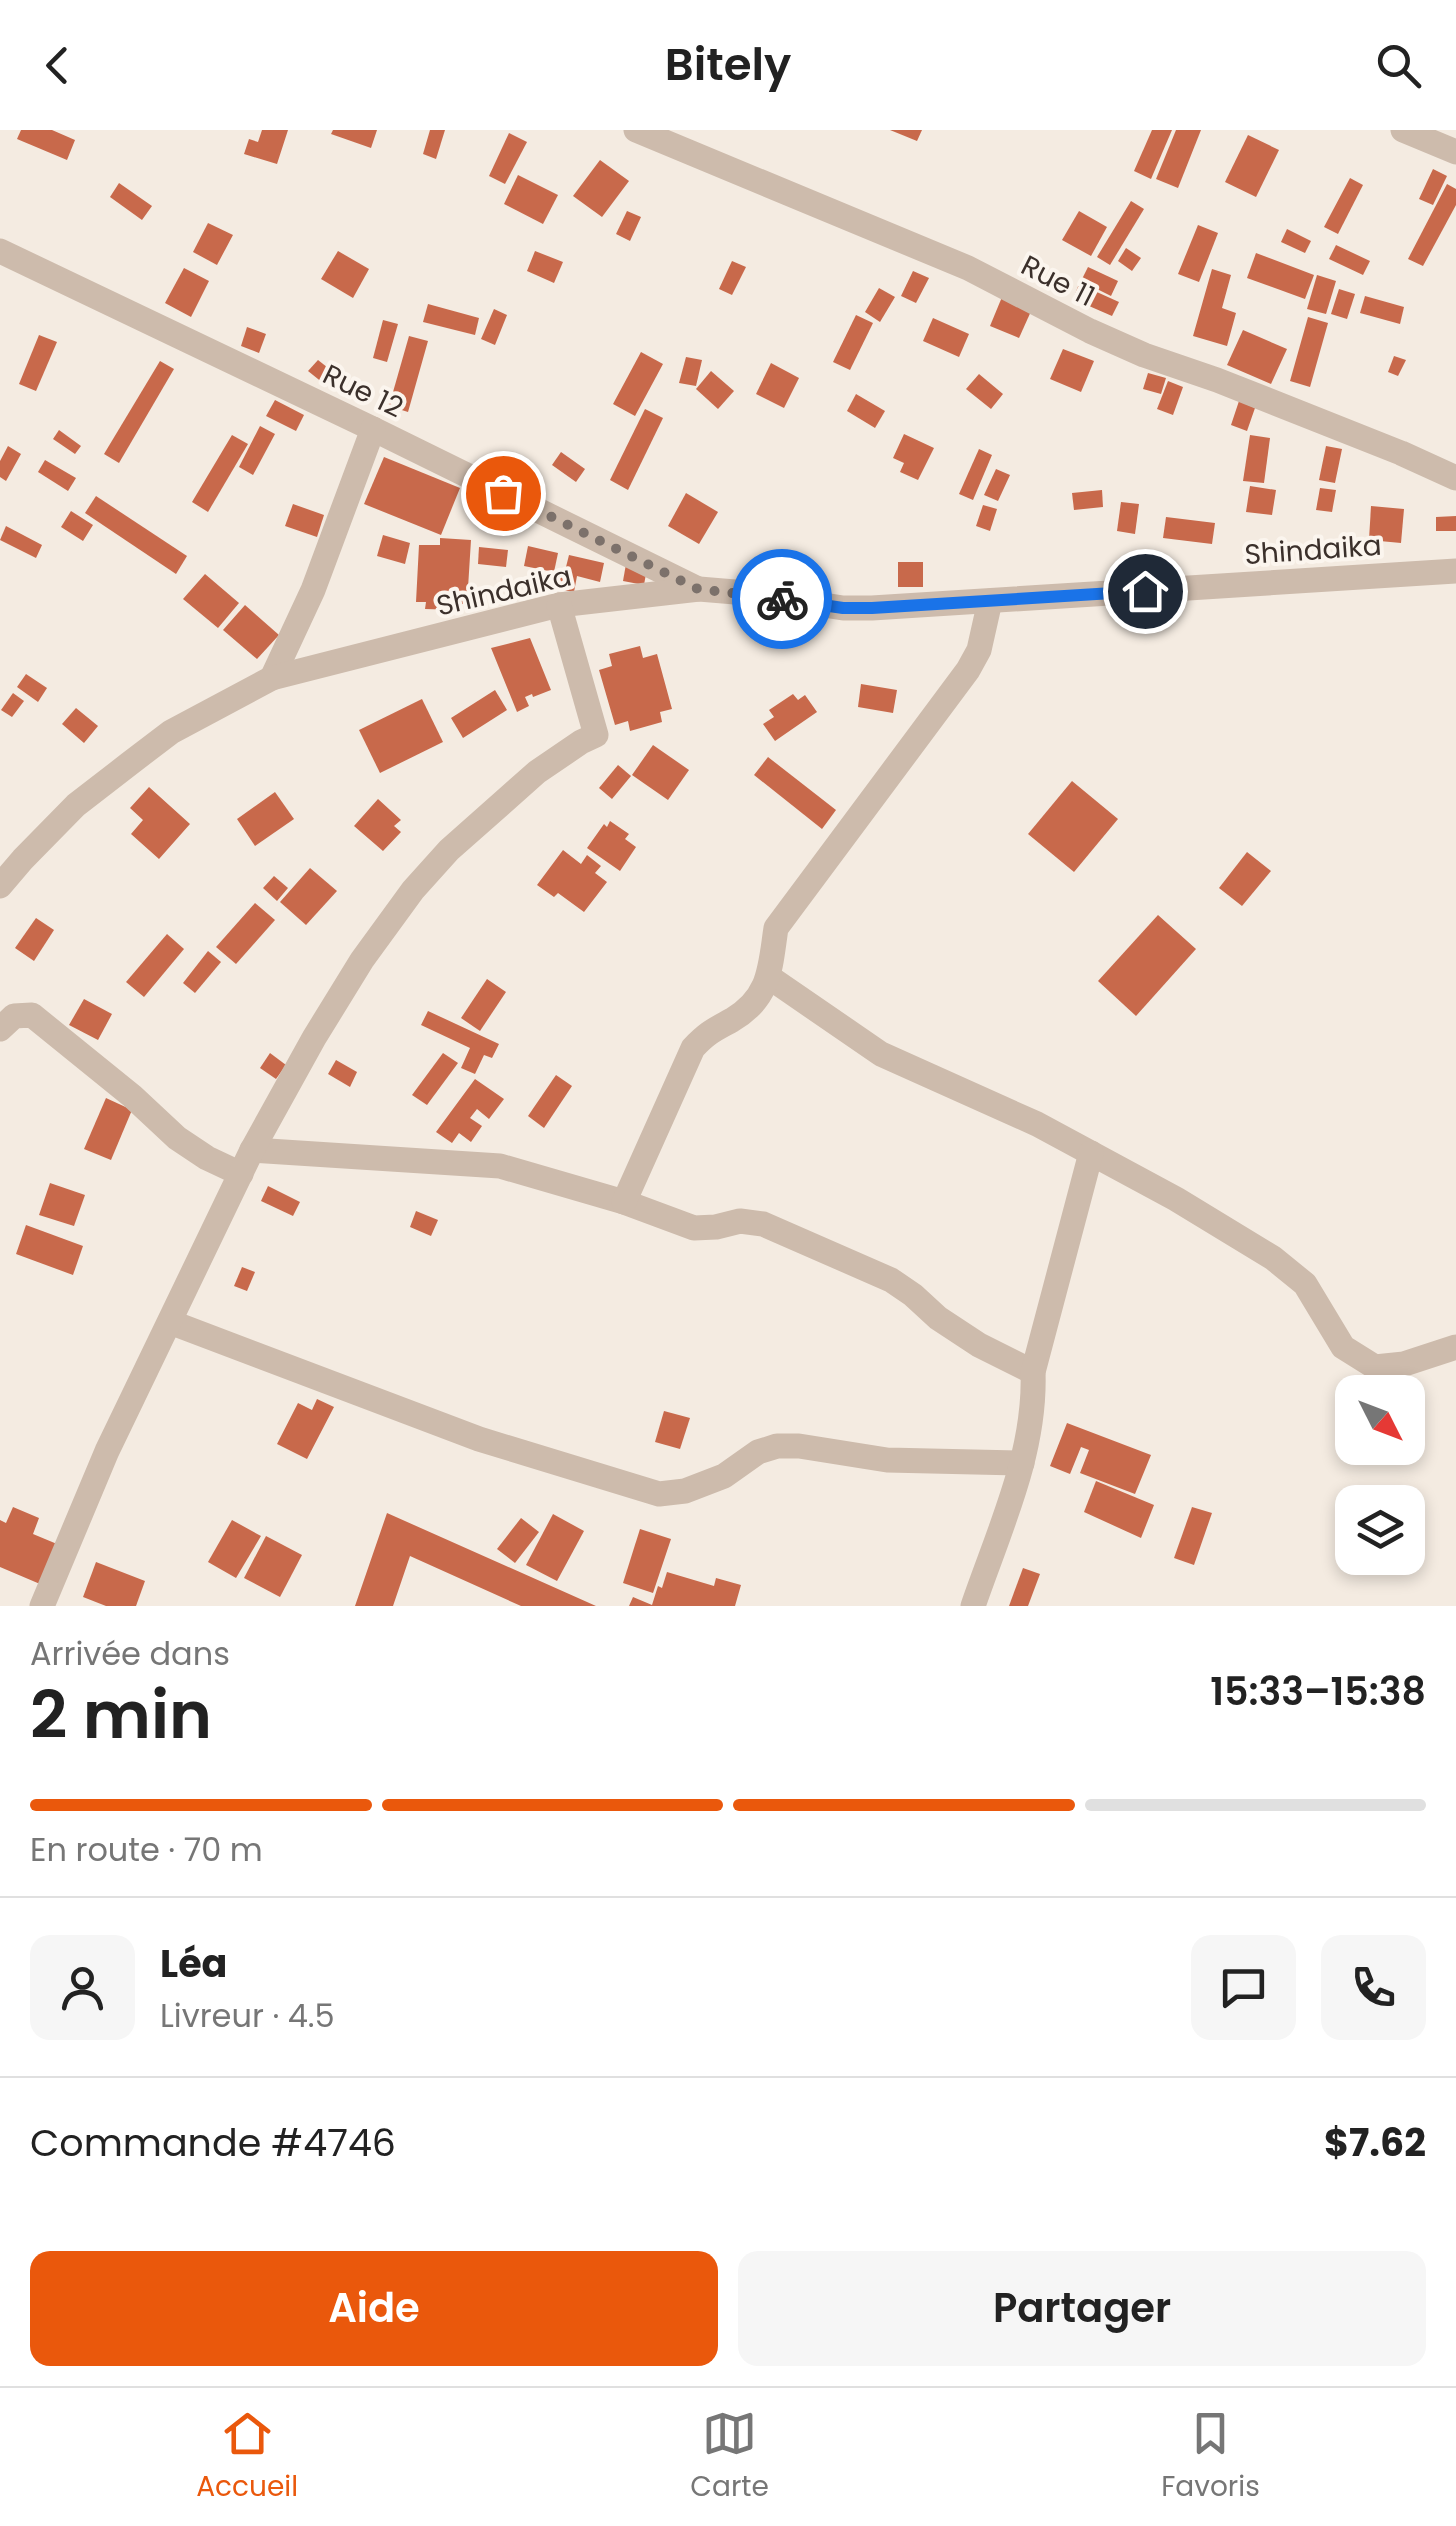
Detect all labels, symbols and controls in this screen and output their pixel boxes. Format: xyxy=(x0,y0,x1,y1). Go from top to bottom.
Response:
text: Bitely xyxy=(665,33,791,96)
icon: back xyxy=(30,38,85,93)
icon: search xyxy=(1371,38,1426,93)
street label: Rue 11 xyxy=(1015,246,1101,316)
street label: Rue 12 xyxy=(316,355,410,427)
pin xyxy=(461,451,546,536)
icon: bag xyxy=(476,466,531,521)
street label: Shindaika xyxy=(1243,526,1383,574)
courier xyxy=(732,549,832,649)
pin xyxy=(1103,549,1188,634)
street label: Shindaika xyxy=(433,557,575,625)
icon: home xyxy=(1118,564,1173,619)
icon: bike xyxy=(755,572,810,627)
north arrow xyxy=(1335,1375,1425,1465)
map controls xyxy=(1335,1375,1425,1575)
button: layers xyxy=(1335,1485,1425,1575)
text: Arrivée dans xyxy=(30,1631,230,1676)
text: 15:33–15:38 xyxy=(1210,1665,1426,1718)
text: 2 min xyxy=(30,1670,212,1761)
text: En route · 70 m xyxy=(30,1827,263,1872)
button: person xyxy=(30,1935,135,2040)
button: chat xyxy=(1191,1935,1296,2040)
button: phone xyxy=(1321,1935,1426,2040)
text: Léa xyxy=(160,1937,227,1990)
text: Livreur · 4.5 xyxy=(160,1993,335,2038)
text: Commande #4746 xyxy=(30,2116,396,2169)
text: $7.62 xyxy=(1324,2116,1426,2169)
button: Aide xyxy=(30,2251,718,2366)
button: Partager xyxy=(738,2251,1426,2366)
tab: Accueil xyxy=(196,2406,298,2508)
tab: Carte xyxy=(690,2406,769,2508)
tab: Favoris xyxy=(1161,2406,1260,2508)

